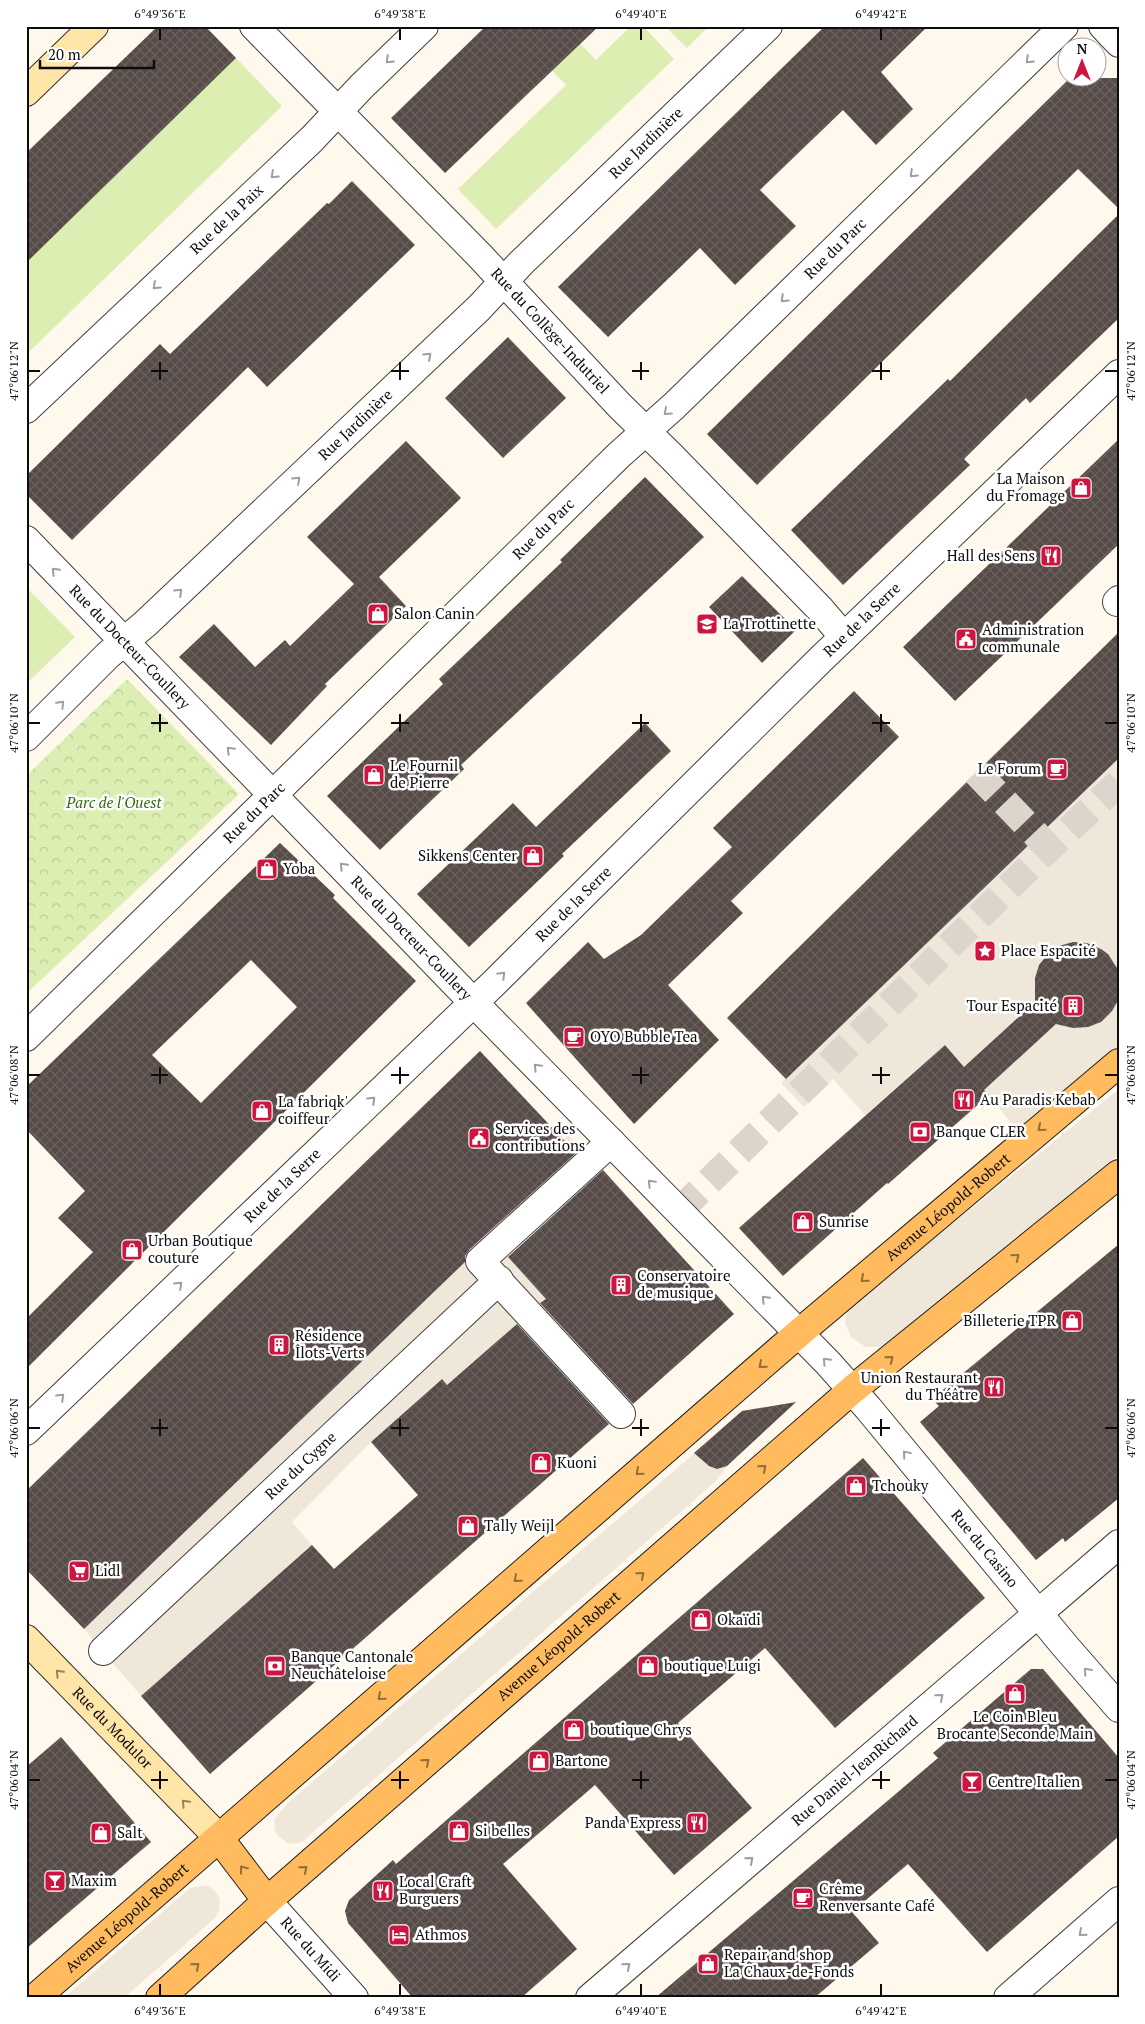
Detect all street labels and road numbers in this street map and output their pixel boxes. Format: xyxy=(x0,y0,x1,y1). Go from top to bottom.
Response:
street label: Rue Jardinière xyxy=(604,102,687,182)
street label: Rue de la Paix xyxy=(185,179,267,258)
street label: Rue du Parc xyxy=(799,213,870,283)
street label: Rue du Collège-Indutriel xyxy=(487,263,614,397)
street label: Rue Jardinière xyxy=(313,384,396,464)
street label: Rue du Parc xyxy=(507,494,578,563)
street label: Rue de la Serre xyxy=(819,577,904,661)
street label: Rue du Docteur-Coullery xyxy=(66,580,195,713)
street label: Rue du Parc xyxy=(218,777,289,847)
street label: Rue de la Serre xyxy=(531,861,615,945)
street label: Rue du Docteur-Coullery xyxy=(347,871,477,1004)
street label: Rue de la Serre xyxy=(239,1143,325,1226)
street label: Avenue Léopold-Robert xyxy=(881,1148,1014,1265)
street label: Rue du Cygne xyxy=(260,1427,340,1503)
street label: Rue du Casino xyxy=(947,1505,1023,1591)
street label: Avenue Léopold-Robert xyxy=(492,1586,624,1705)
street label: Rue du Modulor xyxy=(69,1682,158,1773)
street label: Rue Daniel-JeanRichard xyxy=(787,1710,921,1830)
street label: Avenue Léopold-Robert xyxy=(60,1858,193,1976)
street label: Rue du Midi xyxy=(277,1912,345,1985)

